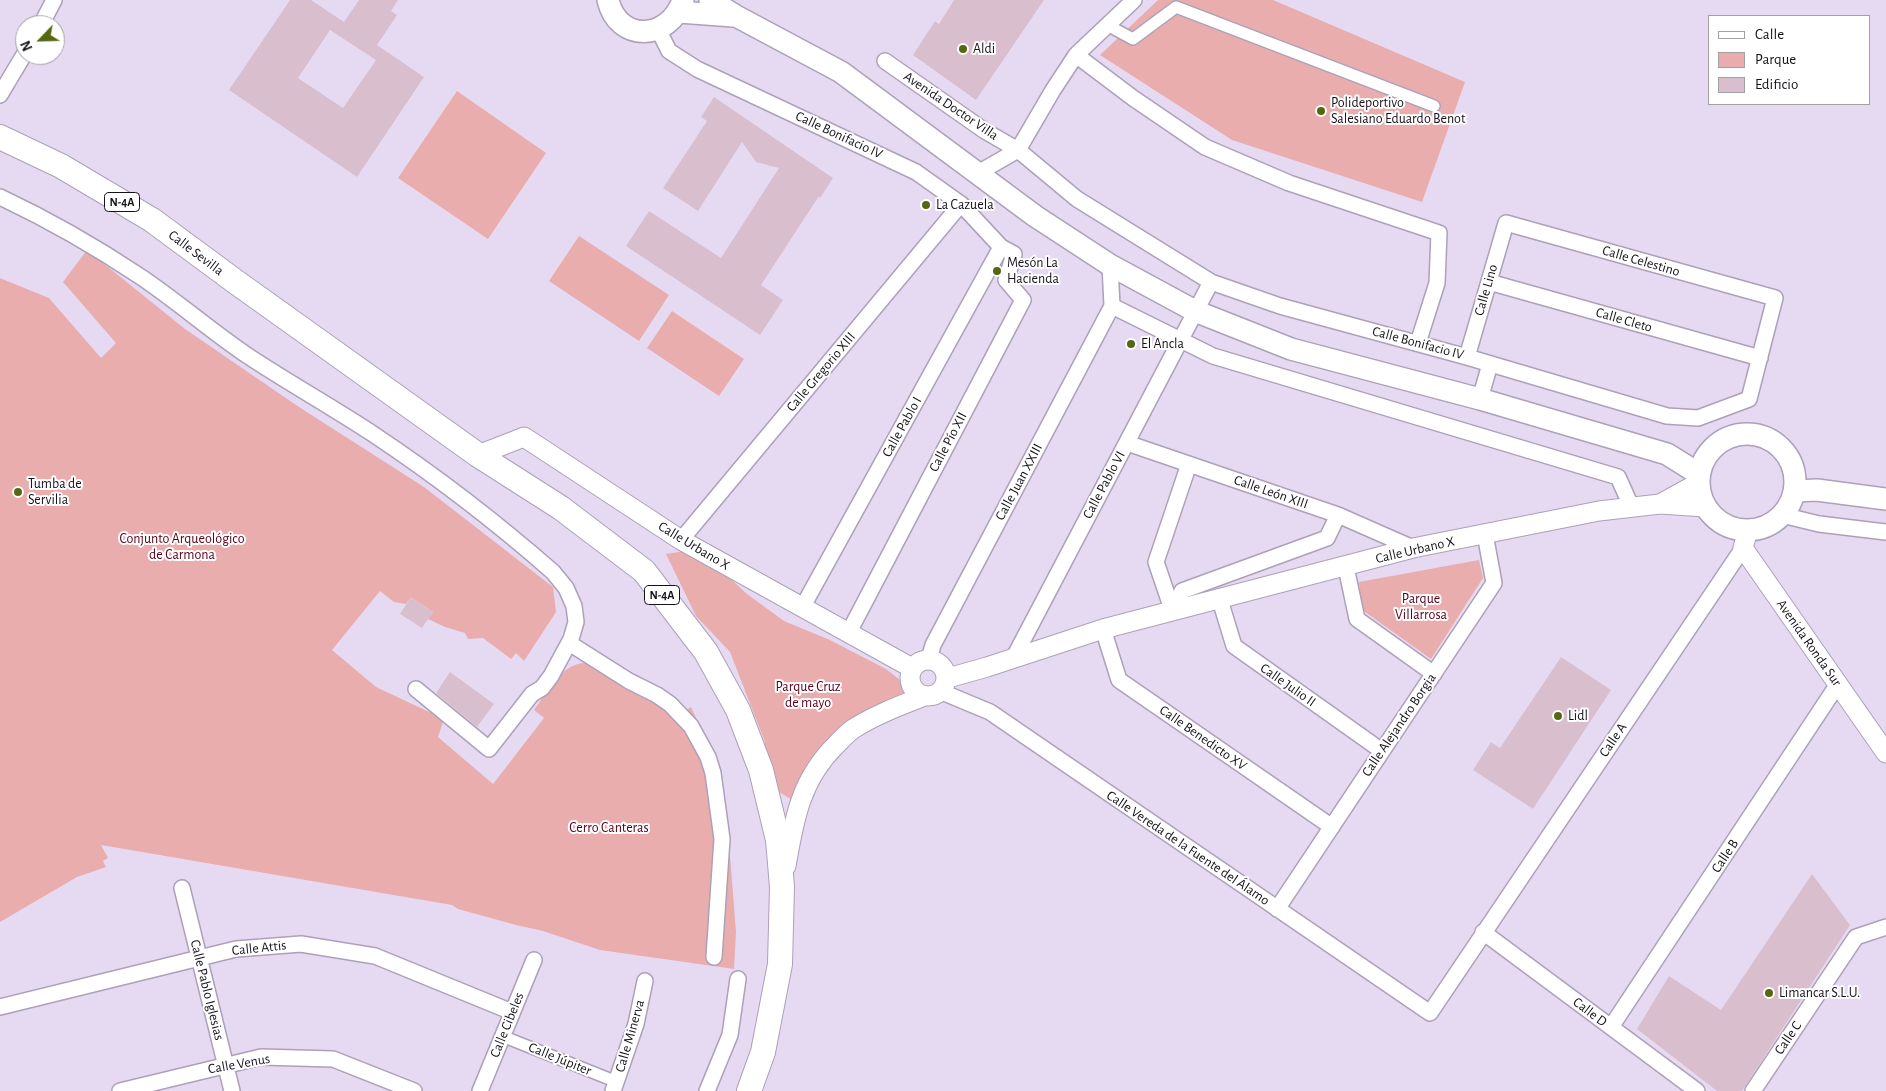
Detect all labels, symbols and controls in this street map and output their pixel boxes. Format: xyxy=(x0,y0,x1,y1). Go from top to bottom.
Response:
north arrow xyxy=(15,15,65,65)
legend xyxy=(1708,15,1871,105)
text: Calle xyxy=(1755,27,1784,42)
text: N xyxy=(19,38,36,53)
place label: Aldi xyxy=(973,41,995,57)
marker: Aldi xyxy=(957,43,969,55)
text: Parque xyxy=(1755,52,1796,67)
street label: Avenida Doctor Villa xyxy=(901,68,1001,144)
text: Edificio xyxy=(1755,77,1798,92)
place label: Polideportivo Salesiano Eduardo Benot xyxy=(1331,95,1465,128)
marker: Polideportivo Salesiano Eduardo Benot xyxy=(1315,105,1327,117)
street label: Calle Bonifacio IV xyxy=(793,108,885,162)
road number: N-4A xyxy=(104,192,140,212)
place label: La Cazuela xyxy=(936,197,994,213)
marker: La Cazuela xyxy=(920,199,932,211)
street label: Calle Sevilla xyxy=(165,227,227,279)
street label: Calle Celestino xyxy=(1600,242,1682,280)
place label: Mesón La Hacienda xyxy=(1007,255,1059,288)
street label: Calle Lino xyxy=(1471,262,1501,318)
marker: Mesón La Hacienda xyxy=(991,265,1003,277)
street label: Calle Cleto xyxy=(1594,304,1654,336)
street label: Calle Bonifacio IV xyxy=(1370,323,1466,363)
street label: Calle Gregorio XIII xyxy=(783,329,859,415)
place label: El Ancla xyxy=(1141,336,1184,352)
marker: El Ancla xyxy=(1125,338,1137,350)
street label: Calle Pablo I xyxy=(879,394,925,460)
street label: Calle Pío XII xyxy=(925,409,971,475)
street label: Calle Juan XXIII xyxy=(992,441,1046,523)
street label: Calle Pablo VI xyxy=(1079,448,1129,522)
street label: Calle León XIII xyxy=(1232,471,1310,513)
place label: Tumba de Servilia xyxy=(28,476,82,508)
marker: Tumba de Servilia xyxy=(12,486,24,498)
street label: Calle Urbano X xyxy=(655,518,733,574)
park label: Conjunto Arqueológico de Carmona xyxy=(119,531,245,564)
street label: Calle Urbano X xyxy=(1374,533,1456,567)
road number: N-4A xyxy=(644,586,680,604)
park label: Parque Villarrosa xyxy=(1395,591,1447,624)
street label: Avenida Ronda Sur xyxy=(1773,596,1845,690)
street label: Calle Julio II xyxy=(1257,660,1319,710)
street label: Calle Alejandro Borgia xyxy=(1358,670,1440,780)
park label: Parque Cruz de mayo xyxy=(775,679,841,712)
street label: Calle Benedicto XV xyxy=(1156,702,1250,774)
place label: Lidl xyxy=(1568,708,1588,724)
marker: Lidl xyxy=(1552,710,1564,722)
street label: Calle A xyxy=(1596,720,1630,760)
street label: Calle Vereda de la Fuente del Álamo xyxy=(1103,787,1273,909)
park label: Cerro Canteras xyxy=(569,820,649,836)
street label: Calle B xyxy=(1708,836,1742,876)
street label: Calle Attis xyxy=(231,937,287,959)
street label: Calle Pablo Iglesias xyxy=(186,938,228,1042)
place label: Limancar S.L.U. xyxy=(1779,985,1860,1001)
marker: Limancar S.L.U. xyxy=(1763,987,1775,999)
street label: Calle Cibeles xyxy=(486,990,528,1060)
street label: Calle D xyxy=(1570,994,1610,1030)
street label: Calle Minerva xyxy=(612,998,648,1074)
street label: Calle C xyxy=(1771,1018,1805,1058)
street label: Calle Júpiter xyxy=(526,1039,594,1079)
street label: Calle Venus xyxy=(207,1050,271,1078)

